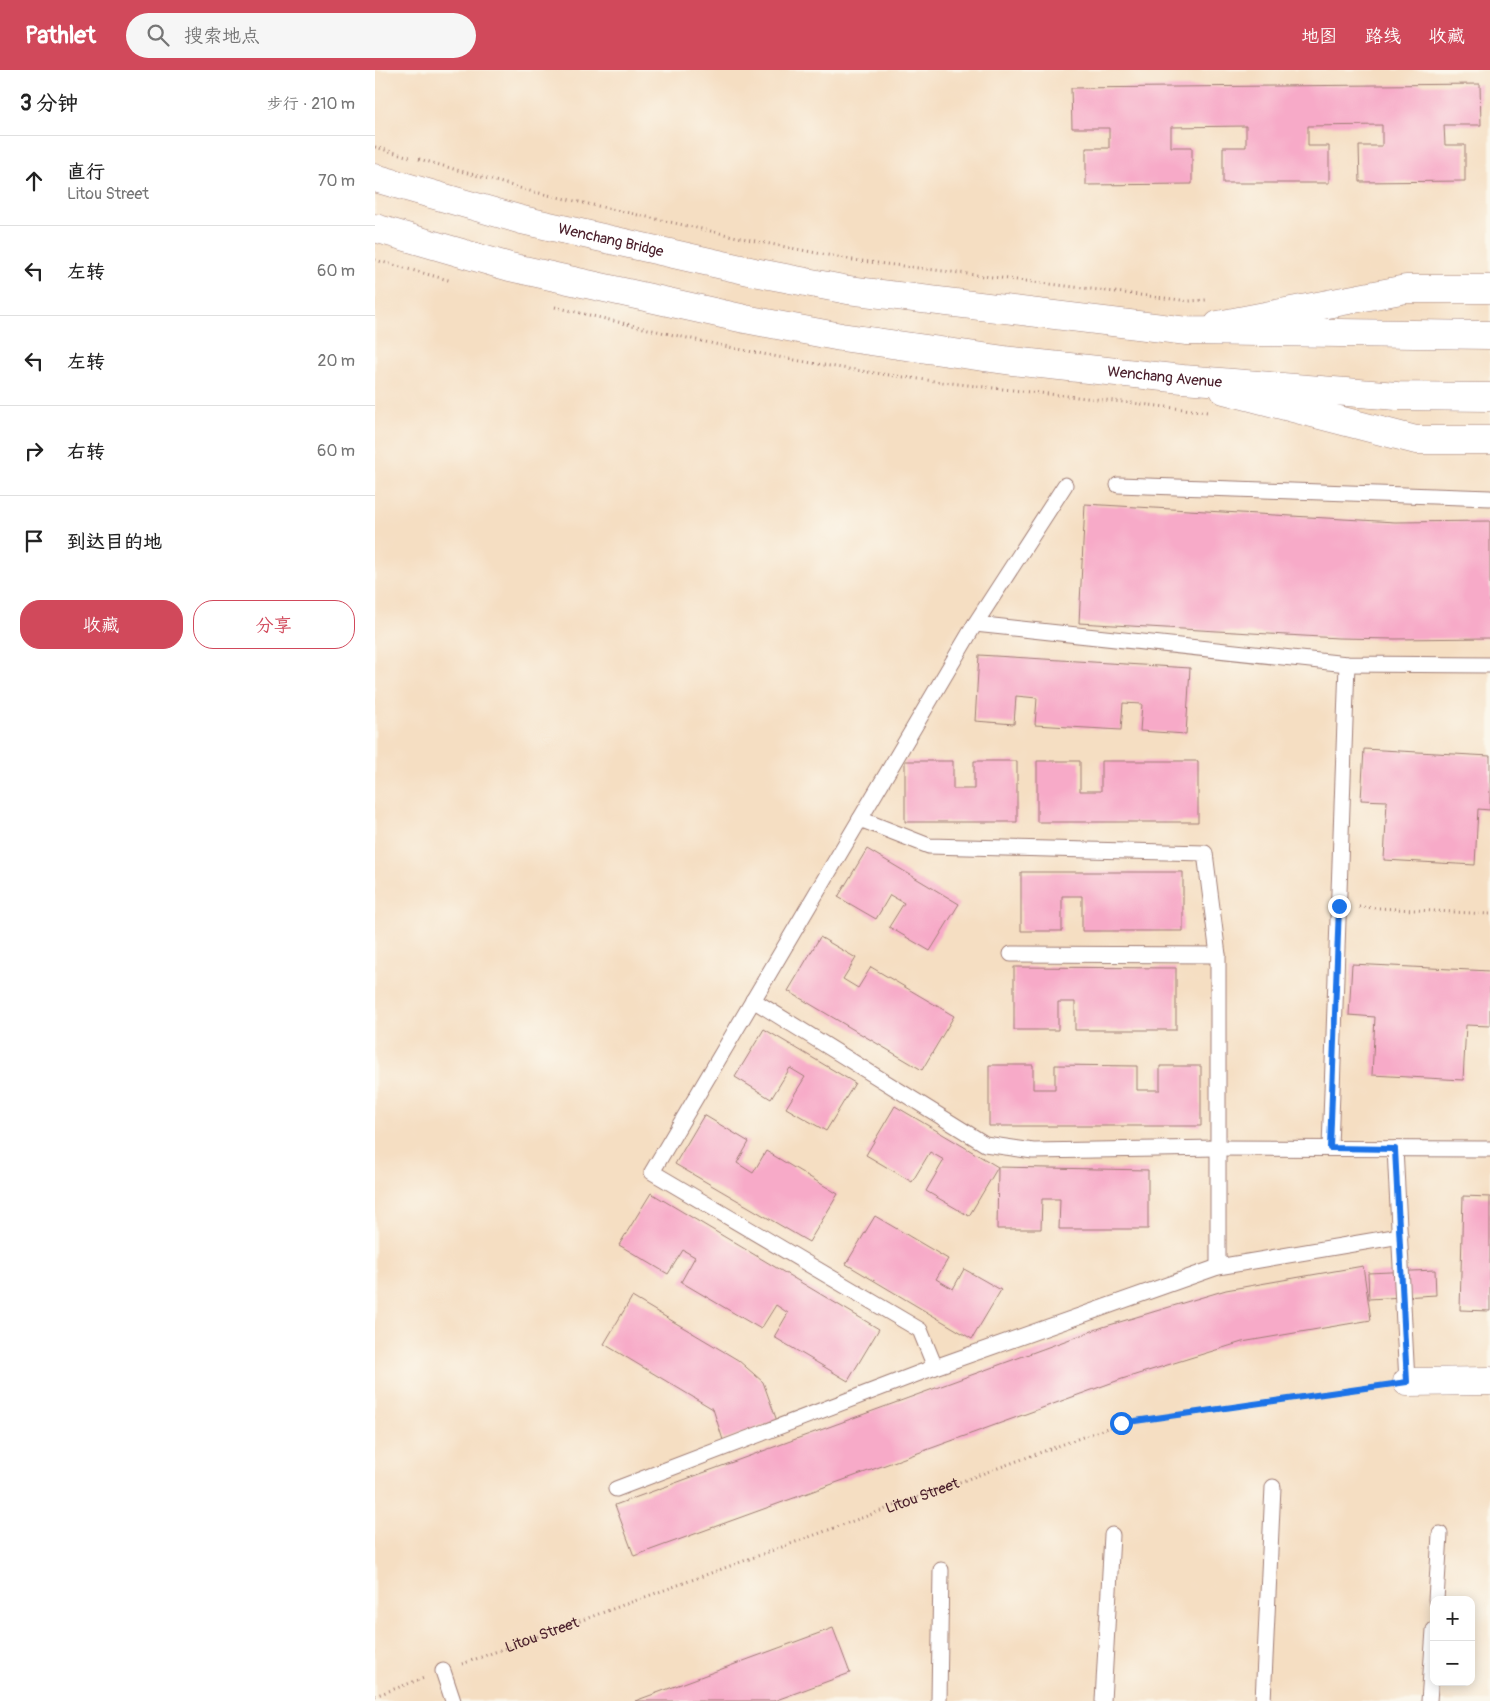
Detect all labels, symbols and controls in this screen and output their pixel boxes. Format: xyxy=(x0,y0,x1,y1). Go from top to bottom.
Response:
search box xyxy=(126,13,476,58)
text: Pathlet xyxy=(25,21,96,50)
icon: search xyxy=(144,21,172,49)
text: 搜索地点 xyxy=(184,24,260,48)
text: 地图 xyxy=(1301,25,1337,48)
text: 路线 xyxy=(1365,25,1401,48)
text: 收藏 xyxy=(1429,25,1465,48)
text: 3 分钟 xyxy=(20,90,78,117)
text: 步行 · 210 m xyxy=(267,94,355,114)
text: 直行 xyxy=(67,160,105,184)
icon: ahead xyxy=(20,167,48,195)
text: 70 m xyxy=(318,171,355,191)
text: Litou Street xyxy=(67,184,149,204)
street label: Wenchang Bridge xyxy=(556,219,666,261)
icon: left xyxy=(20,257,48,285)
text: 左转 xyxy=(67,260,105,284)
text: 60 m xyxy=(317,261,355,281)
icon: left xyxy=(20,347,48,375)
text: 左转 xyxy=(67,350,105,374)
text: 20 m xyxy=(317,351,355,371)
street label: Wenchang Avenue xyxy=(1106,362,1223,392)
icon: right xyxy=(20,437,48,465)
text: 右转 xyxy=(67,440,105,464)
text: 60 m xyxy=(317,441,355,461)
icon: arrive xyxy=(20,527,48,555)
text: 到达目的地 xyxy=(67,530,162,554)
button: 收藏 xyxy=(20,600,183,649)
button: 分享 xyxy=(193,600,355,649)
route end xyxy=(1328,895,1351,918)
route start xyxy=(1110,1412,1133,1435)
street label: Litou Street xyxy=(883,1473,962,1518)
map controls xyxy=(1430,1596,1475,1686)
button: + xyxy=(1430,1596,1475,1641)
street label: Litou Street xyxy=(503,1612,582,1657)
button: − xyxy=(1430,1641,1475,1686)

